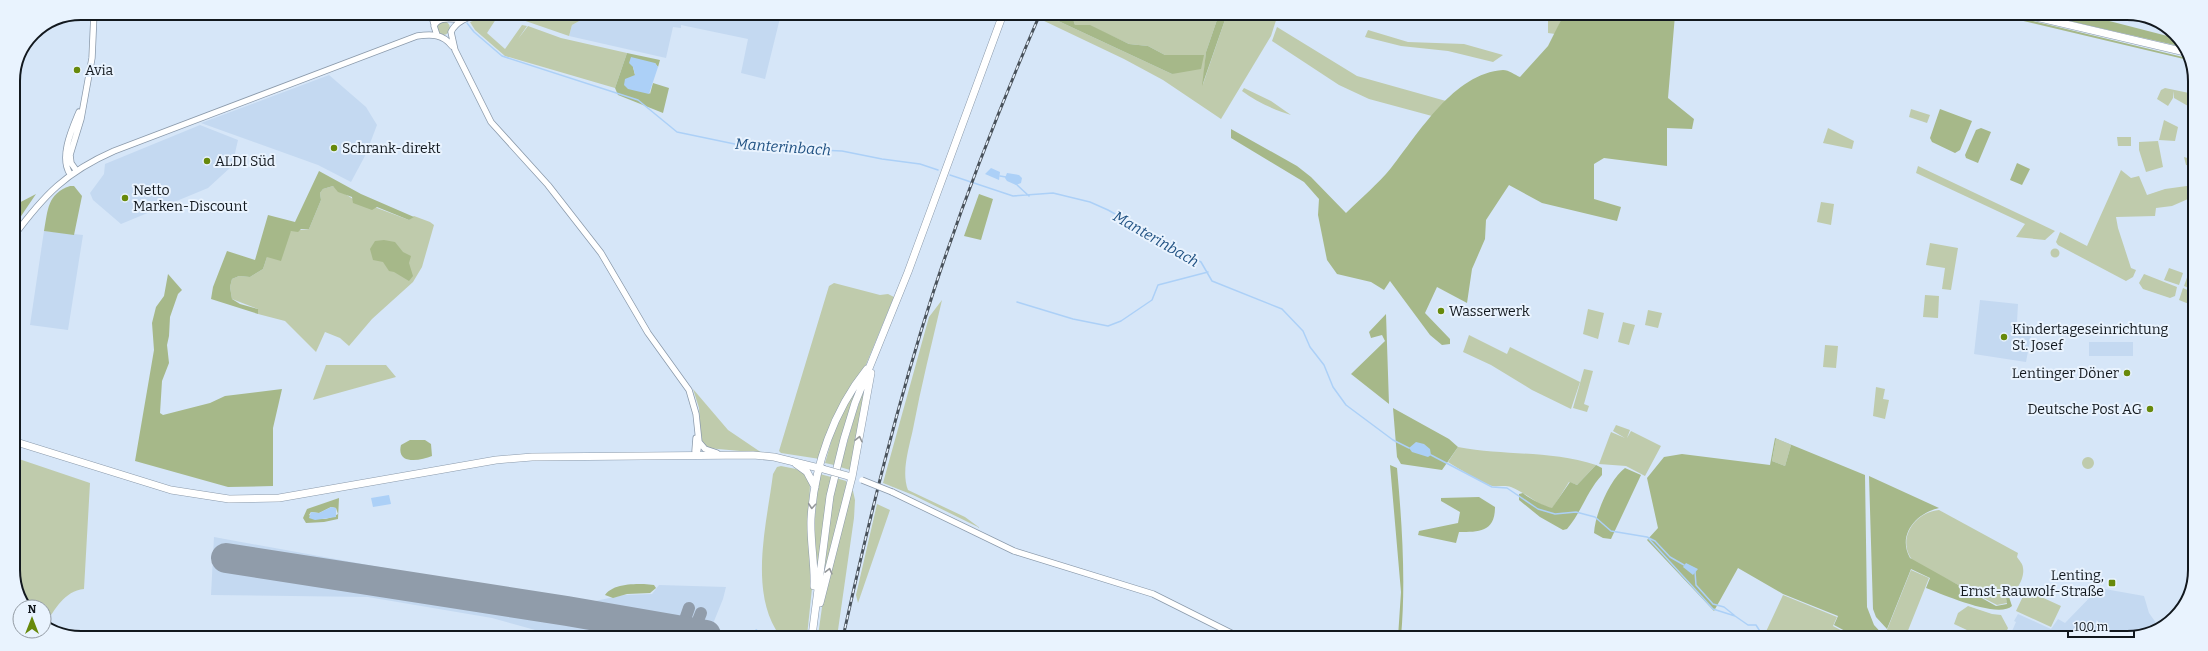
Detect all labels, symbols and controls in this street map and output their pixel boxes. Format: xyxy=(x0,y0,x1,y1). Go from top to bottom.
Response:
place label: Avia xyxy=(85,62,114,79)
marker: Avia xyxy=(72,65,82,75)
water label: Manterinbach xyxy=(735,135,832,159)
place label: Schrank-direkt xyxy=(342,140,441,157)
marker: Schrank-direkt xyxy=(329,143,339,153)
place label: ALDI Süd xyxy=(215,153,275,170)
marker: ALDI Süd xyxy=(202,156,212,166)
place label: Netto Marken-Discount xyxy=(133,182,247,215)
marker: Netto Marken-Discount xyxy=(120,193,130,203)
water label: Manterinbach xyxy=(1110,207,1202,271)
place label: Wasserwerk xyxy=(1449,303,1530,320)
marker: Wasserwerk xyxy=(1436,306,1446,316)
place label: Kindertageseinrichtung St. Josef xyxy=(2012,321,2169,354)
marker: Kindertageseinrichtung St. Josef xyxy=(1999,332,2009,342)
place label: Lentinger Döner xyxy=(2012,365,2119,382)
marker: Lentinger Döner xyxy=(2122,368,2132,378)
place label: Deutsche Post AG xyxy=(2027,401,2142,418)
marker: Deutsche Post AG xyxy=(2145,404,2155,414)
one-way arrow xyxy=(855,435,863,442)
one-way arrow xyxy=(808,503,817,509)
place label: Lenting, Ernst-Rauwolf-Straße xyxy=(1960,567,2104,600)
one-way arrow xyxy=(824,568,833,575)
marker: Lenting, Ernst-Rauwolf-Straße xyxy=(2107,578,2117,588)
north arrow xyxy=(12,599,52,639)
text: N xyxy=(28,603,37,616)
scale bar xyxy=(2068,613,2134,639)
text: 100 m xyxy=(2074,620,2109,634)

